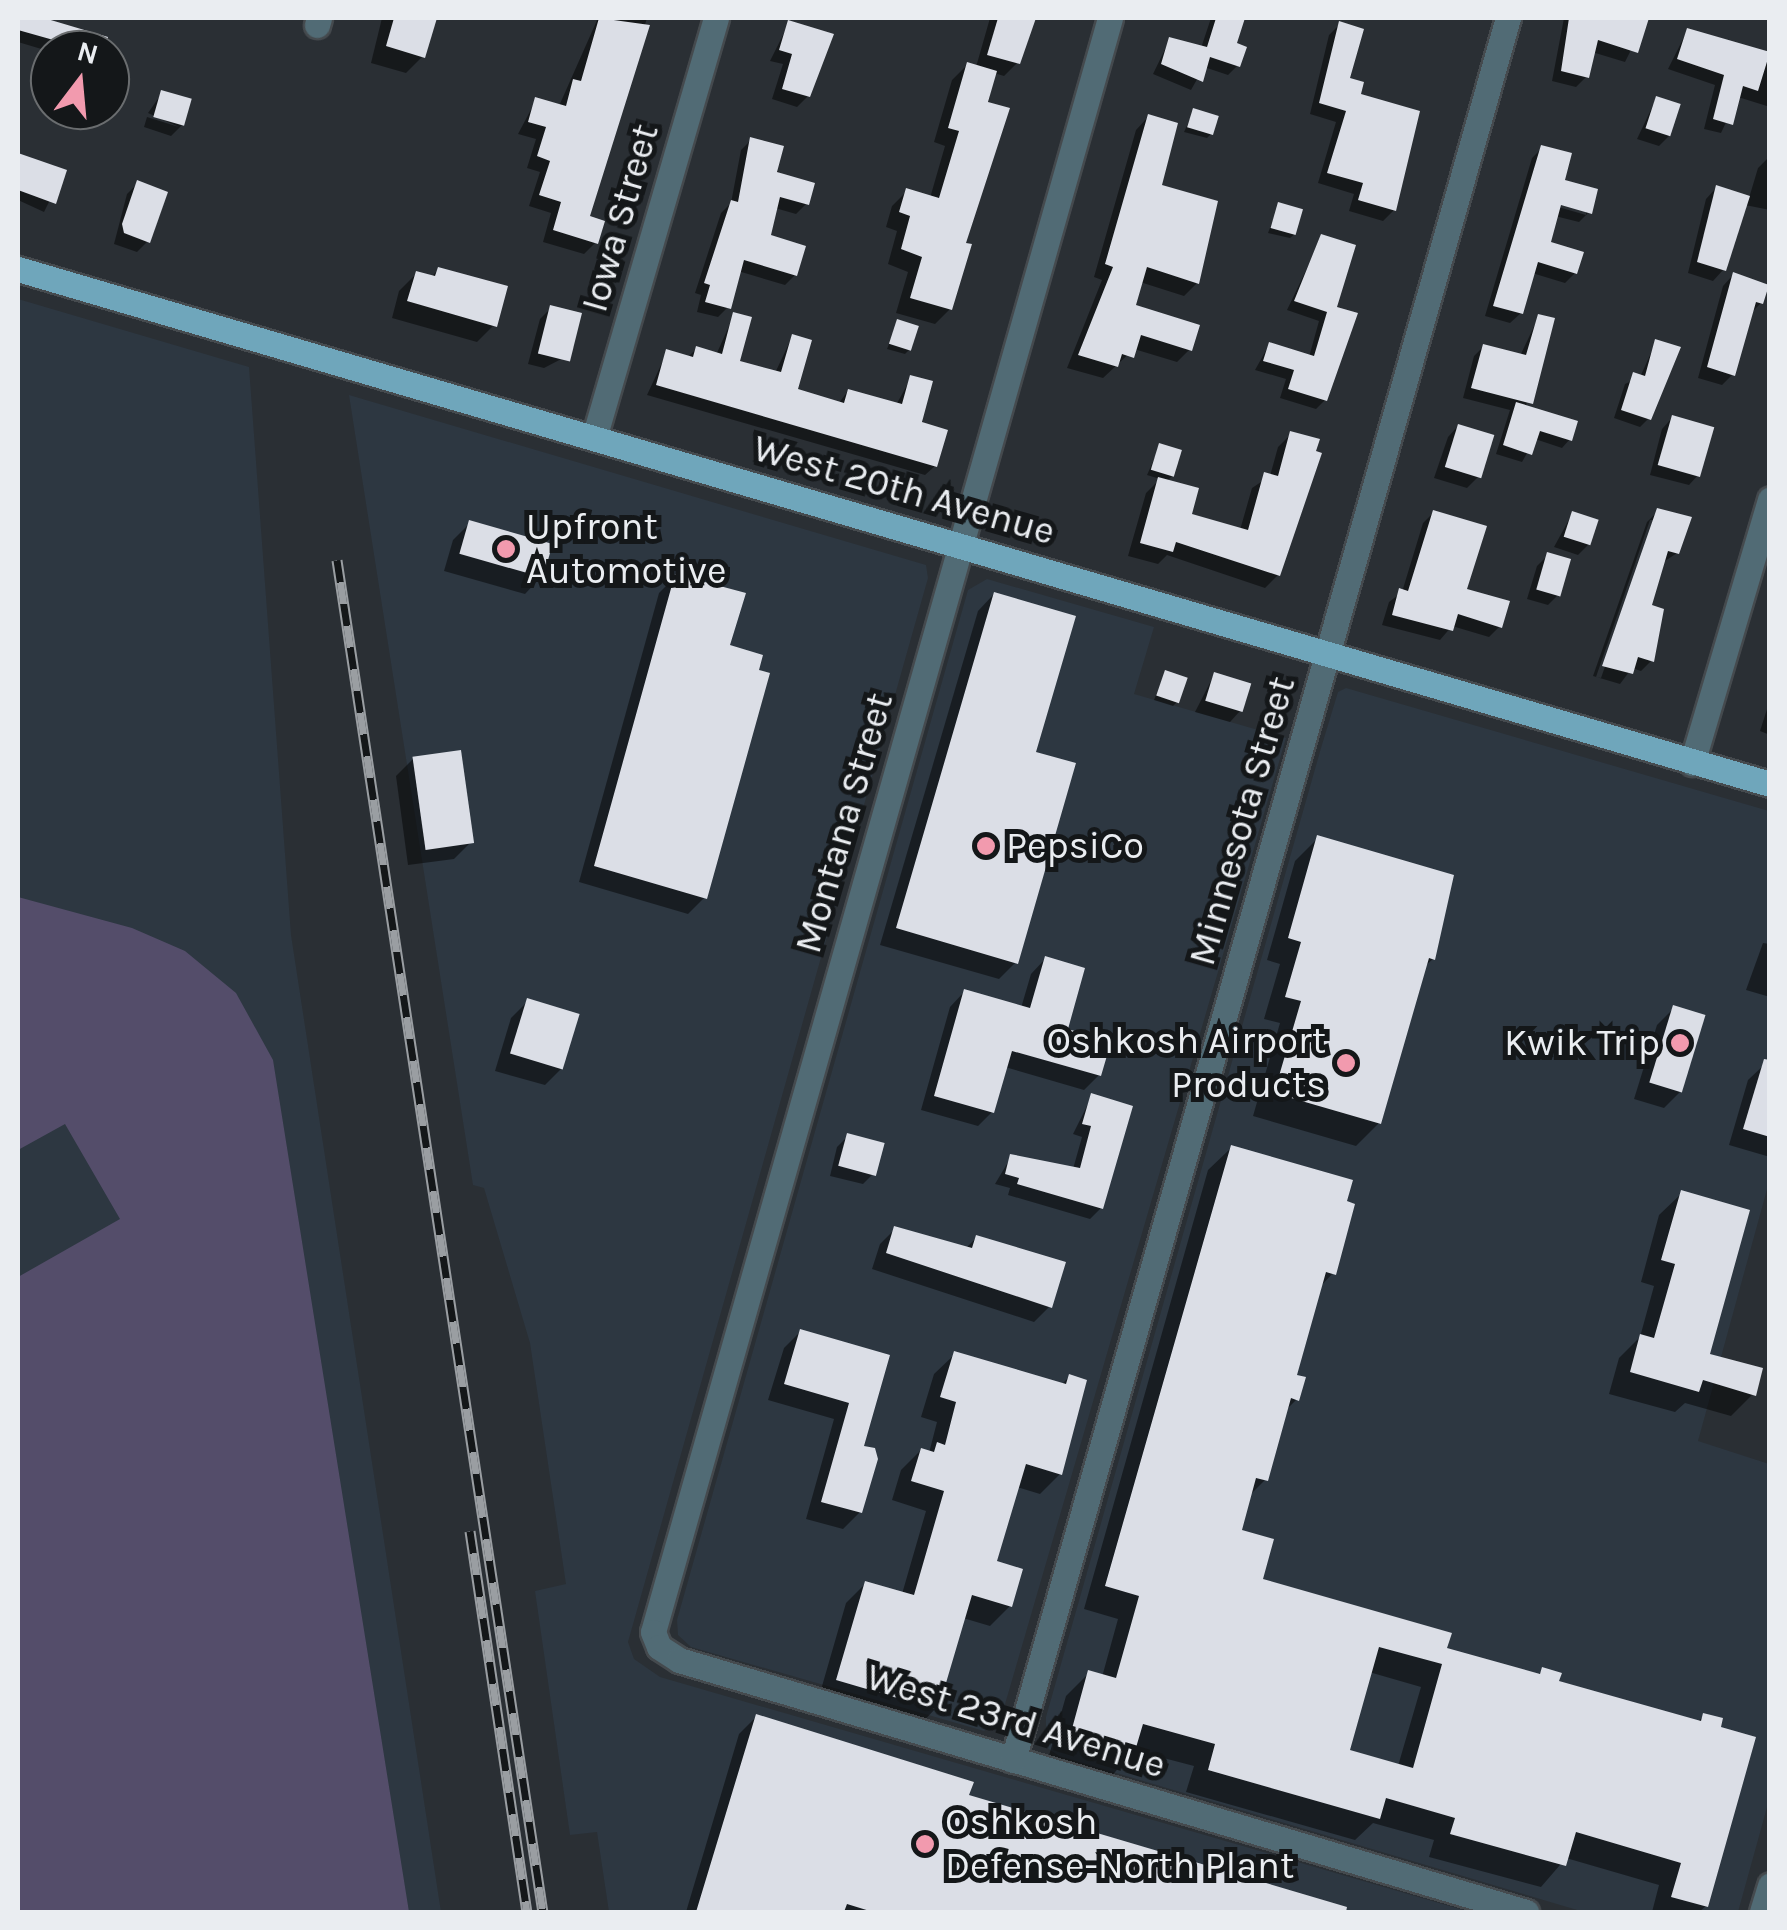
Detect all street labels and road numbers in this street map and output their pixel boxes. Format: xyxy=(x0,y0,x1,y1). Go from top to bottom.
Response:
street label: Iowa Street xyxy=(571,119,669,317)
street label: West 20th Avenue xyxy=(748,425,1060,555)
street label: Minnesota Street xyxy=(1179,671,1305,971)
street label: Montana Street xyxy=(785,688,903,958)
street label: West 23rd Avenue xyxy=(861,1654,1171,1788)

